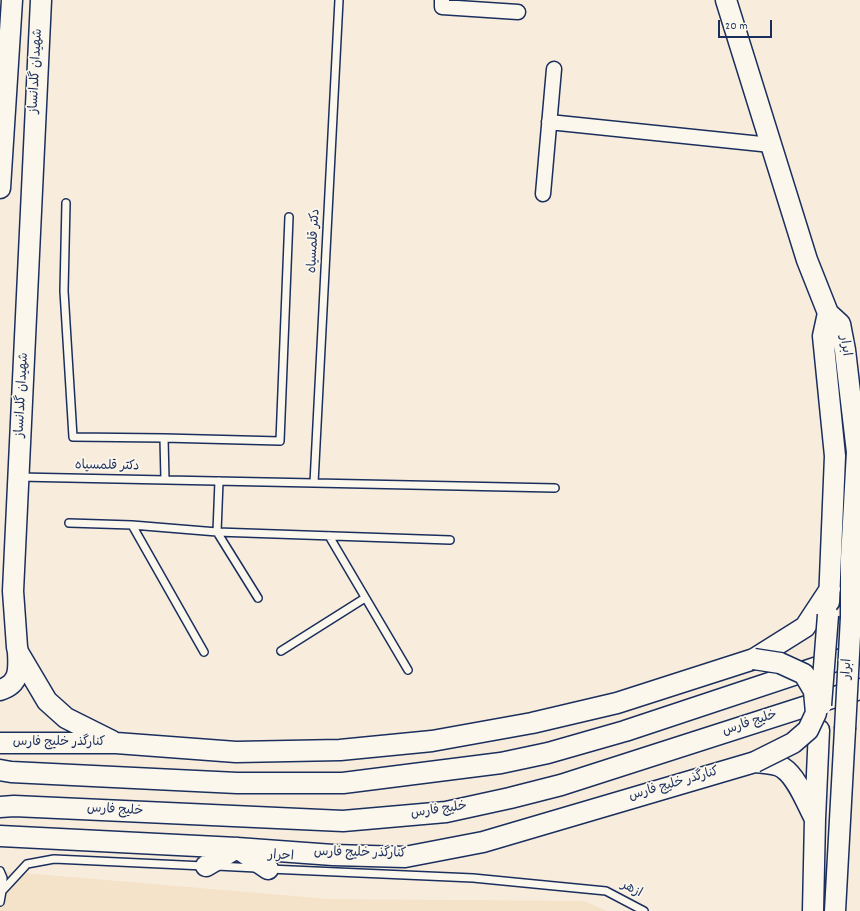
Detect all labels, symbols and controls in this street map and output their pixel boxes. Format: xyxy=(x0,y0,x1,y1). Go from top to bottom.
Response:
scale bar xyxy=(720,12,774,38)
text: 20 m xyxy=(725,18,748,35)
street label: شهیدان گلدانساز xyxy=(27,28,47,114)
street label: دکتر قلمسیاه xyxy=(306,208,324,274)
street label: ابرار xyxy=(835,335,853,357)
street label: شهیدان گلدانساز xyxy=(13,352,33,438)
street label: دکتر قلمسیاه xyxy=(75,459,139,475)
street label: ابرار xyxy=(840,658,856,680)
street label: خلیج فارس xyxy=(721,708,779,740)
street label: کنارگذر خلیج فارس xyxy=(13,735,105,751)
street label: کنارگذر خلیج فارس xyxy=(627,765,721,805)
street label: خلیج فارس xyxy=(410,799,468,823)
street label: خلیج فارس xyxy=(86,802,144,820)
street label: کنارگذر خلیج فارس xyxy=(314,845,406,863)
street label: احرار xyxy=(268,849,294,865)
street label: ازهر xyxy=(618,878,644,902)

